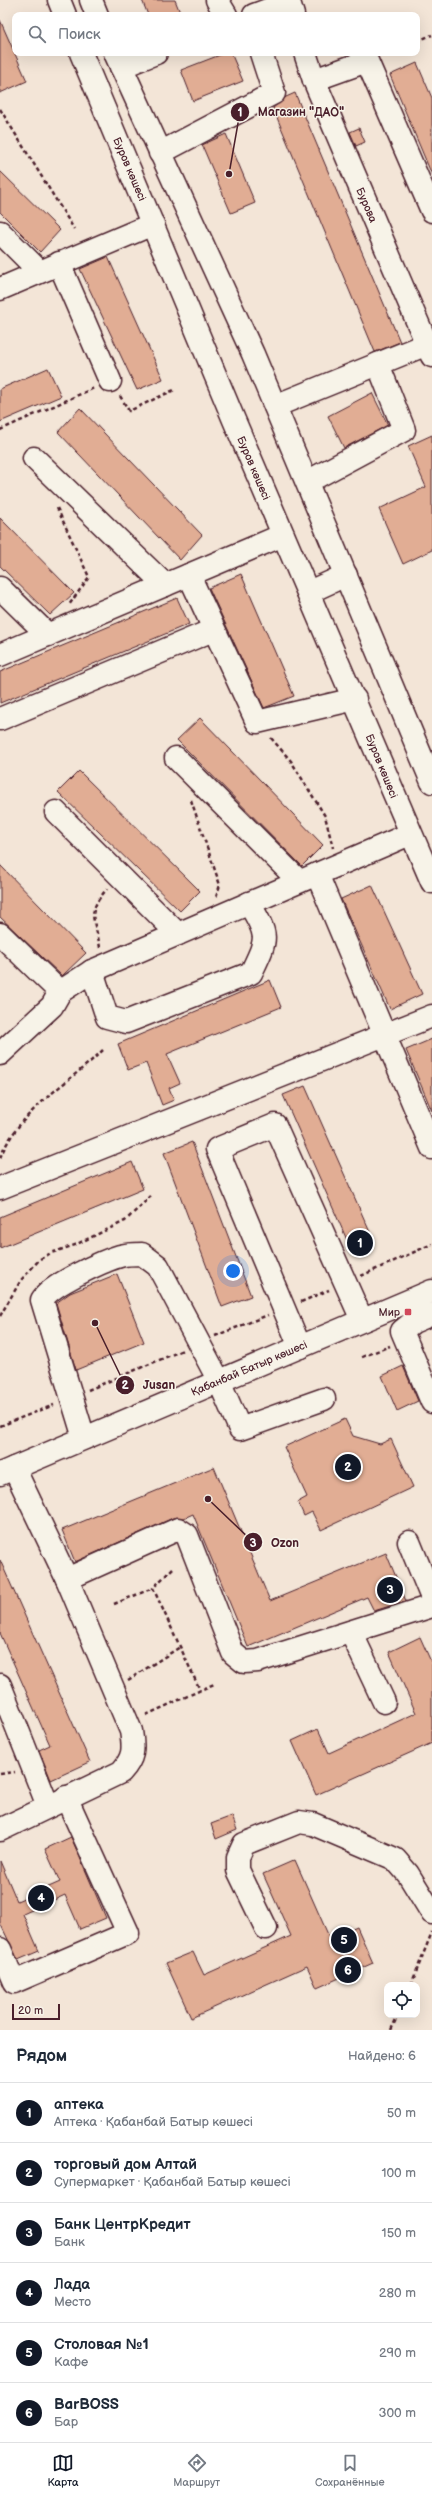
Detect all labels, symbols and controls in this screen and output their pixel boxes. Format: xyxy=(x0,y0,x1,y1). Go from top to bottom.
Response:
search box xyxy=(12,12,420,56)
icon: search xyxy=(26,23,48,45)
text: Поиск xyxy=(58,25,101,44)
callout: Магазин "ДАО" xyxy=(230,100,352,124)
text: 1 xyxy=(237,105,243,120)
text: Магазин "ДАО" xyxy=(258,105,344,120)
street label: Буров көшесі xyxy=(110,135,149,203)
street label: Бурова xyxy=(353,186,380,225)
street label: Буров көшесі xyxy=(234,434,273,502)
street label: Буров көшесі xyxy=(363,732,400,800)
pin: 1 xyxy=(347,1228,373,1258)
your location xyxy=(223,1261,243,1281)
place label: Мир xyxy=(378,1306,401,1319)
marker: Мир xyxy=(403,1307,413,1317)
street label: Қабанбай Батыр көшесі xyxy=(189,1338,309,1399)
callout: Jusan xyxy=(115,1373,183,1397)
text: 2 xyxy=(121,1378,129,1393)
text: Jusan xyxy=(143,1378,176,1393)
pin: 2 xyxy=(335,1452,361,1482)
callout: Ozon xyxy=(243,1530,307,1554)
text: 3 xyxy=(249,1536,257,1551)
text: Ozon xyxy=(271,1536,299,1551)
pin: 3 xyxy=(377,1575,403,1605)
pin: 4 xyxy=(28,1883,54,1913)
pin: 5 xyxy=(331,1925,357,1955)
pin: 6 xyxy=(335,1955,361,1985)
map controls xyxy=(384,1982,420,2018)
button: locate xyxy=(384,1982,420,2018)
scale bar xyxy=(12,2002,60,2021)
text: 20 m xyxy=(18,2004,43,2017)
text: Рядом xyxy=(16,2046,67,2066)
text: Найдено: 6 xyxy=(348,2048,416,2064)
text: аптека xyxy=(54,2095,104,2114)
text: 1 xyxy=(26,2105,32,2121)
text: 50 m xyxy=(387,2105,416,2121)
text: Аптека · Қабанбай Батыр көшесі xyxy=(54,2114,253,2130)
text: торговый дом Алтай xyxy=(54,2155,197,2174)
text: 2 xyxy=(25,2165,33,2181)
text: 100 m xyxy=(381,2165,416,2181)
text: Супермаркет · Қабанбай Батыр көшесі xyxy=(54,2174,291,2190)
text: Банк ЦентрКредит xyxy=(54,2215,191,2234)
text: 3 xyxy=(25,2225,33,2241)
text: 150 m xyxy=(382,2225,416,2241)
text: Банк xyxy=(54,2234,85,2250)
text: Лада xyxy=(54,2275,90,2294)
text: 4 xyxy=(25,2285,33,2301)
text: 280 m xyxy=(379,2285,416,2301)
text: Место xyxy=(54,2294,91,2310)
text: Столовая №1 xyxy=(54,2335,149,2354)
text: 5 xyxy=(25,2345,33,2361)
text: 290 m xyxy=(379,2345,416,2361)
text: Кафе xyxy=(54,2354,88,2370)
text: BarBOSS xyxy=(54,2395,119,2414)
text: 6 xyxy=(25,2405,33,2421)
text: 300 m xyxy=(378,2405,416,2421)
text: Бар xyxy=(54,2414,78,2430)
tab: Карта xyxy=(47,2452,78,2489)
tab: Маршрут xyxy=(173,2452,220,2489)
tab: Сохранённые xyxy=(315,2452,385,2489)

